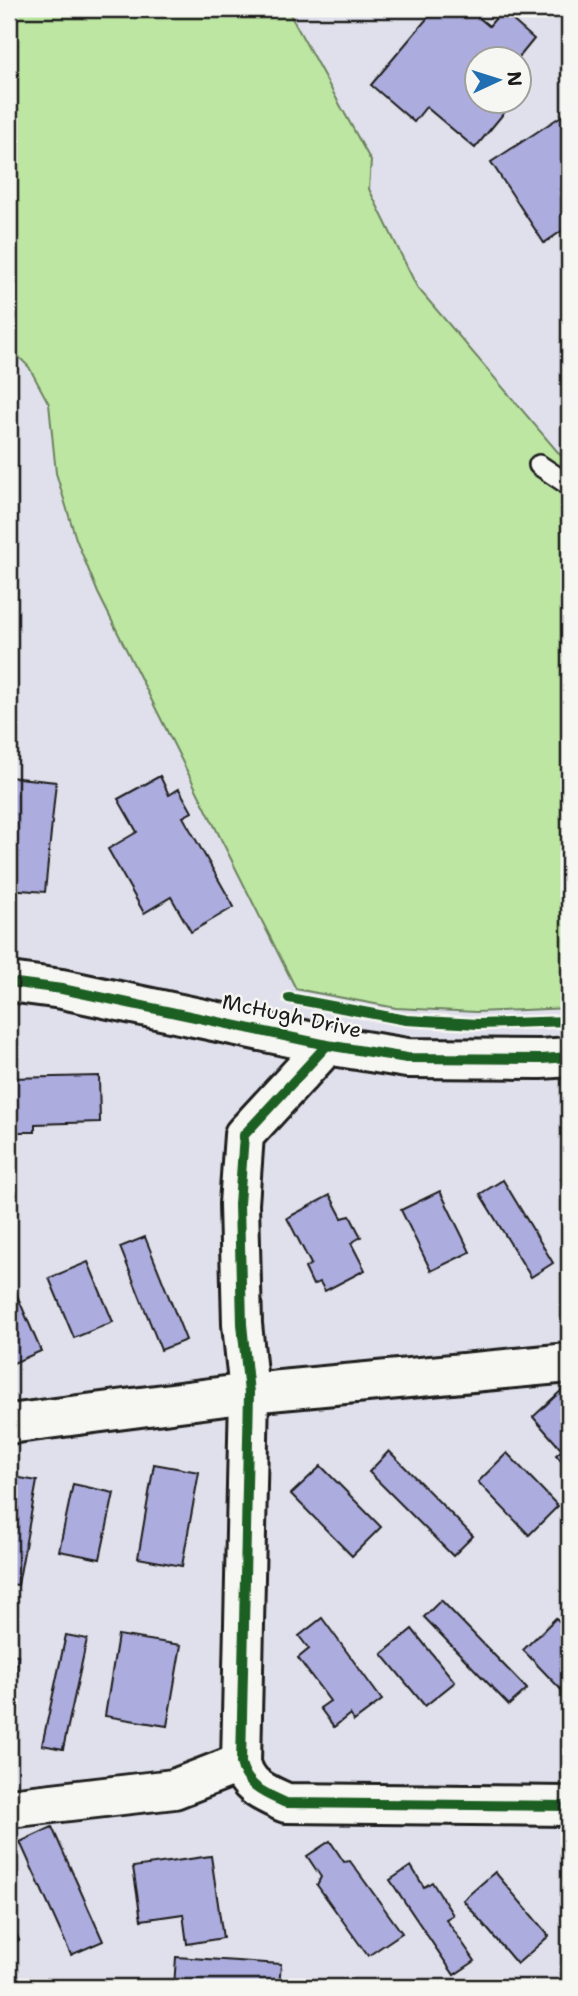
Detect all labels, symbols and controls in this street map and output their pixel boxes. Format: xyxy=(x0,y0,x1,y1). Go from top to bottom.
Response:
north arrow xyxy=(462,46,532,116)
text: N xyxy=(501,70,527,87)
street label: McHugh Drive xyxy=(220,988,364,1044)

